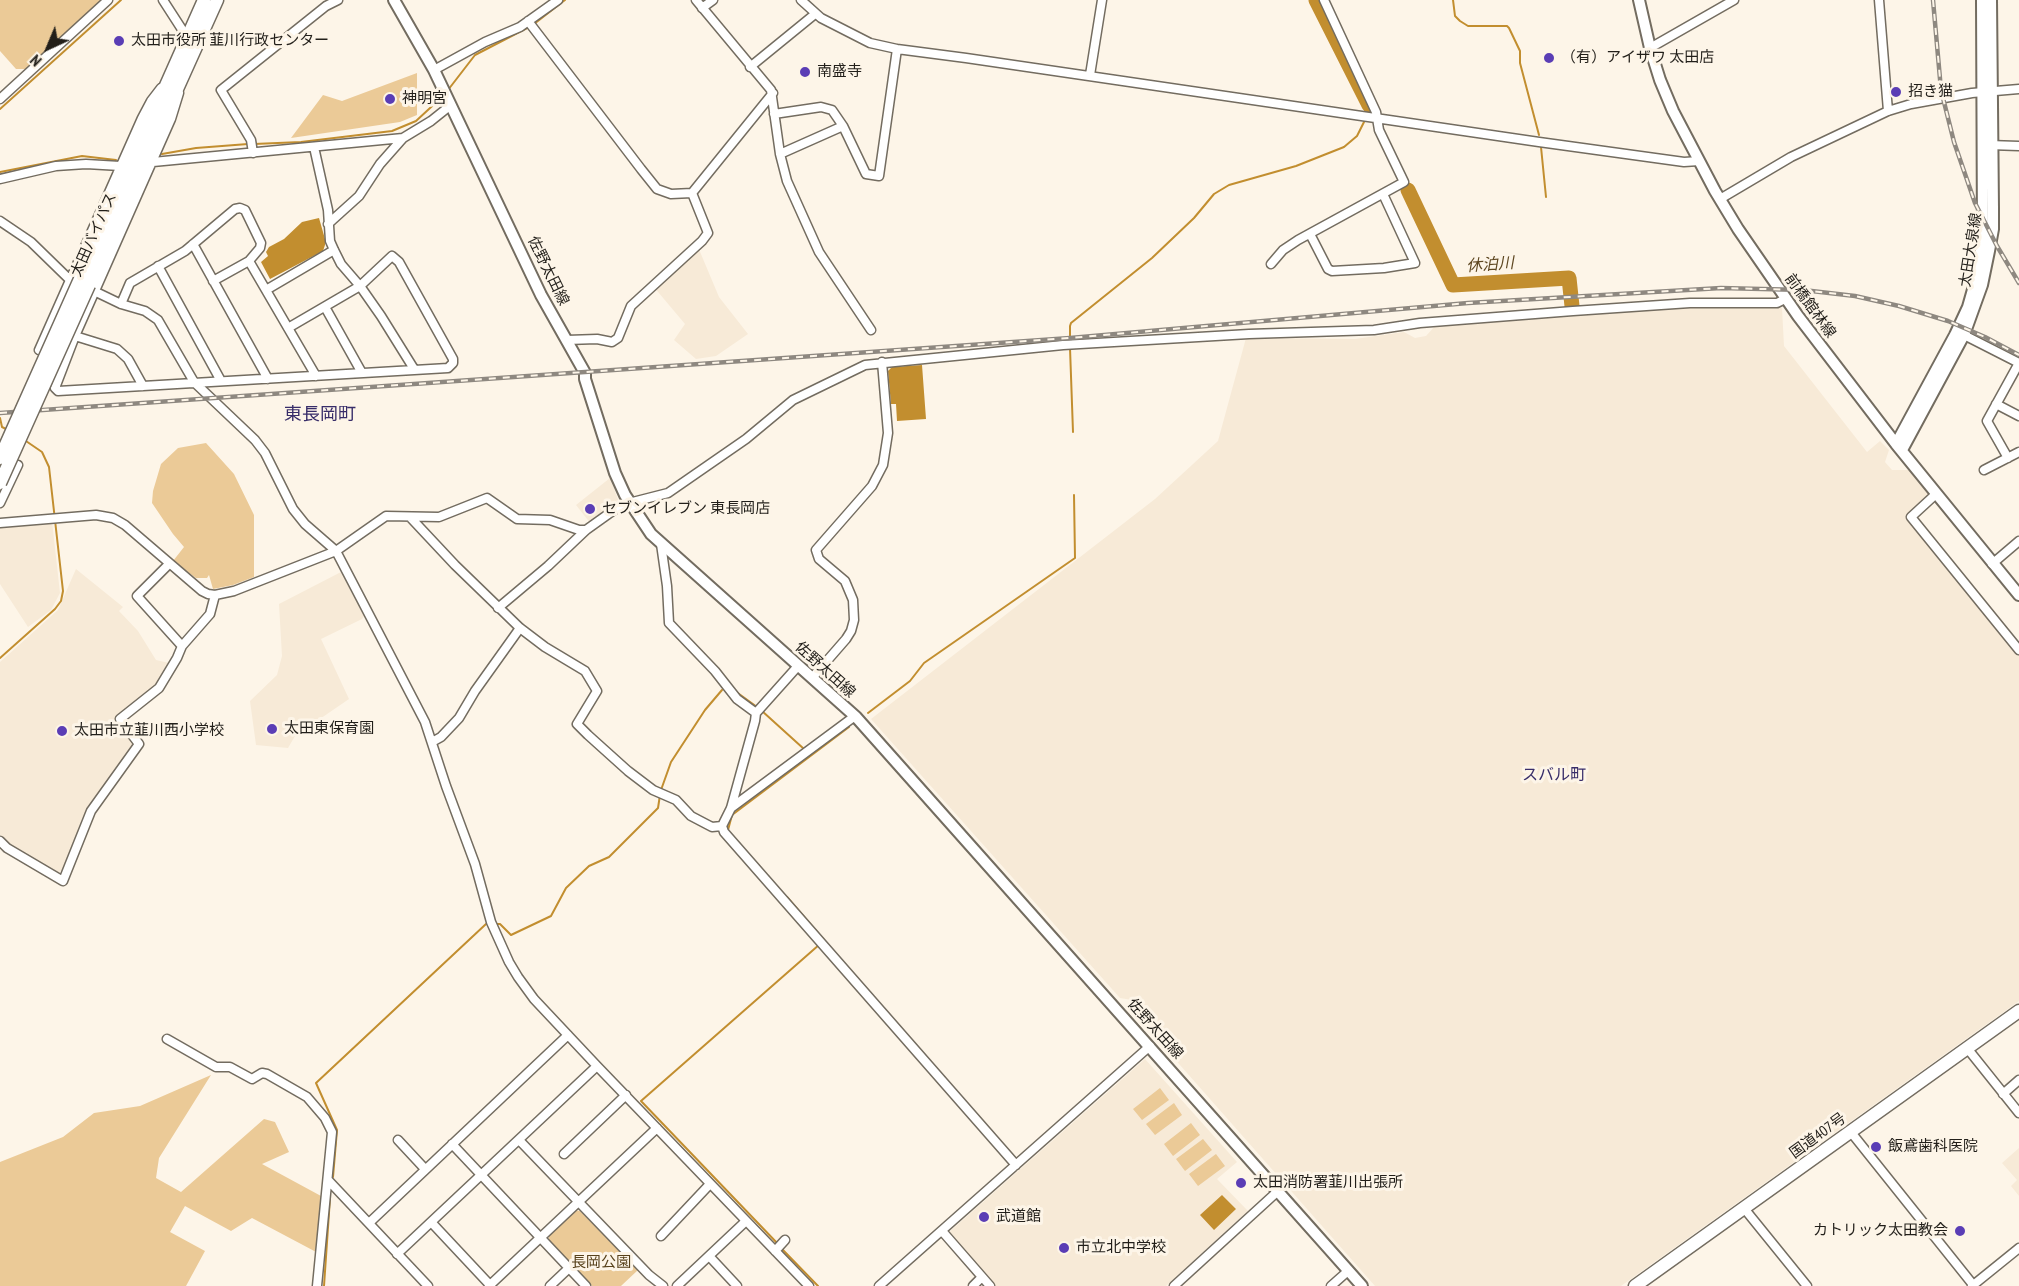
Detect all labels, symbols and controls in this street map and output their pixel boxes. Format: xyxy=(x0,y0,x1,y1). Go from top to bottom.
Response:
north arrow xyxy=(18,18,78,78)
place label: 太田市役所 韮川行政センター xyxy=(131,32,329,50)
marker: 太田市役所 韮川行政センター xyxy=(112,34,126,48)
place label: （有）アイザワ 太田店 xyxy=(1561,49,1714,67)
text: N xyxy=(25,51,46,71)
marker: （有）アイザワ 太田店 xyxy=(1542,51,1556,65)
place label: 南盛寺 xyxy=(817,63,862,81)
marker: 南盛寺 xyxy=(798,65,812,79)
place label: 招き猫 xyxy=(1908,83,1953,101)
marker: 招き猫 xyxy=(1889,85,1903,99)
place label: 神明宮 xyxy=(402,90,447,108)
marker: 神明宮 xyxy=(383,92,397,106)
street label: 太田バイパス xyxy=(67,190,121,280)
street label: 太田大泉線 xyxy=(1956,212,1986,288)
street label: 佐野太田線 xyxy=(523,233,573,309)
water label: 休泊川 xyxy=(1465,254,1515,276)
street label: 前橋館林線 xyxy=(1781,270,1839,342)
district label: 東長岡町 xyxy=(284,404,356,426)
place label: セブンイレブン 東長岡店 xyxy=(602,500,770,518)
marker: セブンイレブン 東長岡店 xyxy=(583,502,597,516)
street label: 佐野太田線 xyxy=(791,638,859,702)
place label: 太田東保育園 xyxy=(284,720,374,738)
place label: 太田市立韮川西小学校 xyxy=(74,722,224,740)
marker: 太田東保育園 xyxy=(265,722,279,736)
marker: 太田市立韮川西小学校 xyxy=(55,724,69,738)
district label: スバル町 xyxy=(1522,765,1586,785)
street label: 佐野太田線 xyxy=(1123,995,1187,1063)
street label: 国道407号 xyxy=(1786,1110,1850,1162)
place label: 飯鳶歯科医院 xyxy=(1888,1138,1978,1156)
marker: 飯鳶歯科医院 xyxy=(1869,1140,1883,1154)
place label: 太田消防署韮川出張所 xyxy=(1253,1174,1403,1192)
marker: 太田消防署韮川出張所 xyxy=(1234,1176,1248,1190)
place label: 武道館 xyxy=(996,1208,1041,1226)
marker: 武道館 xyxy=(977,1210,991,1224)
place label: カトリック太田教会 xyxy=(1813,1222,1948,1240)
marker: カトリック太田教会 xyxy=(1953,1224,1967,1238)
place label: 市立北中学校 xyxy=(1076,1239,1166,1257)
marker: 市立北中学校 xyxy=(1057,1241,1071,1255)
park label: 長岡公園 xyxy=(571,1254,631,1272)

